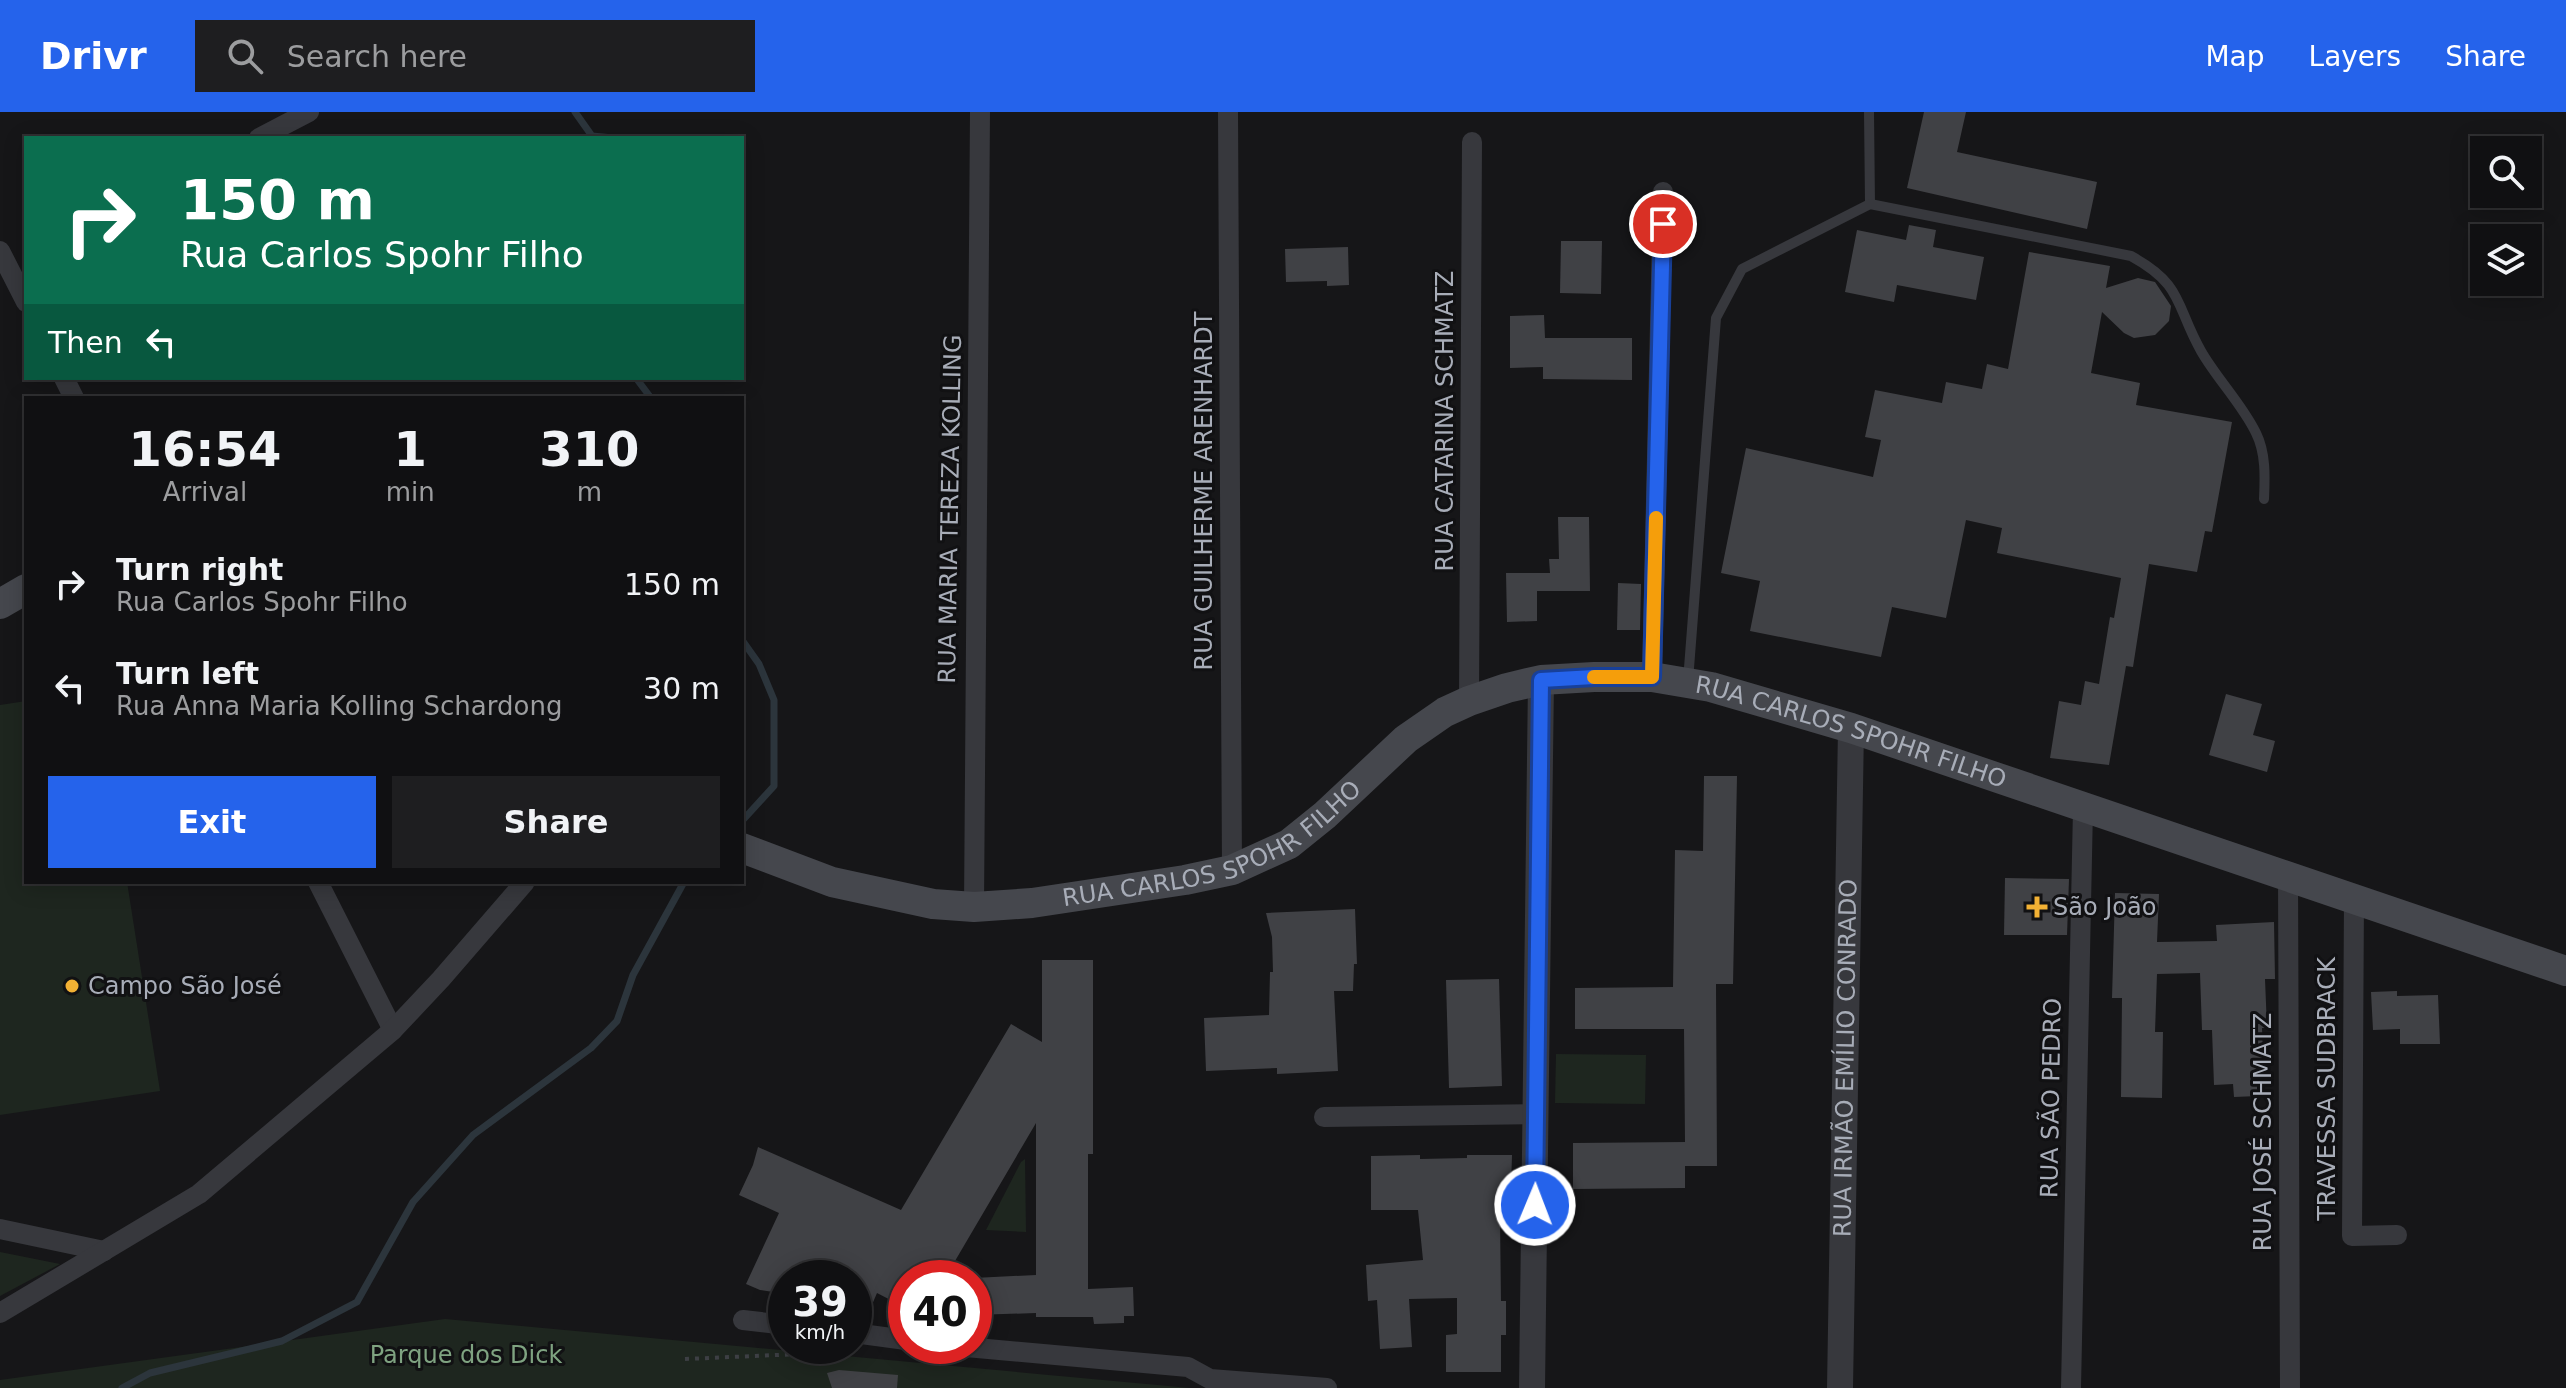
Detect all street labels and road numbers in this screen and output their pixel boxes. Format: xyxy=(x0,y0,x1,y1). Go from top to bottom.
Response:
street label: RUA CATARINA SCHMATZ xyxy=(1431,271,1459,571)
street label: RUA GUILHERME ARENHARDT xyxy=(1190,311,1218,670)
street label: RUA MARIA TEREZA KOLLING xyxy=(933,334,967,684)
street label: RUA CARLOS SPOHR FILHO xyxy=(1693,671,2010,794)
street label: RUA CARLOS SPOHR FILHO xyxy=(1060,775,1367,912)
street label: RUA IRMÃO EMÍLIO CONRADO xyxy=(1828,879,1862,1237)
street label: TRAVESSA SUDBRACK xyxy=(2313,956,2341,1222)
street label: RUA SÃO PEDRO xyxy=(2033,998,2067,1198)
street label: RUA JOSÉ SCHMATZ xyxy=(2248,1013,2277,1251)

